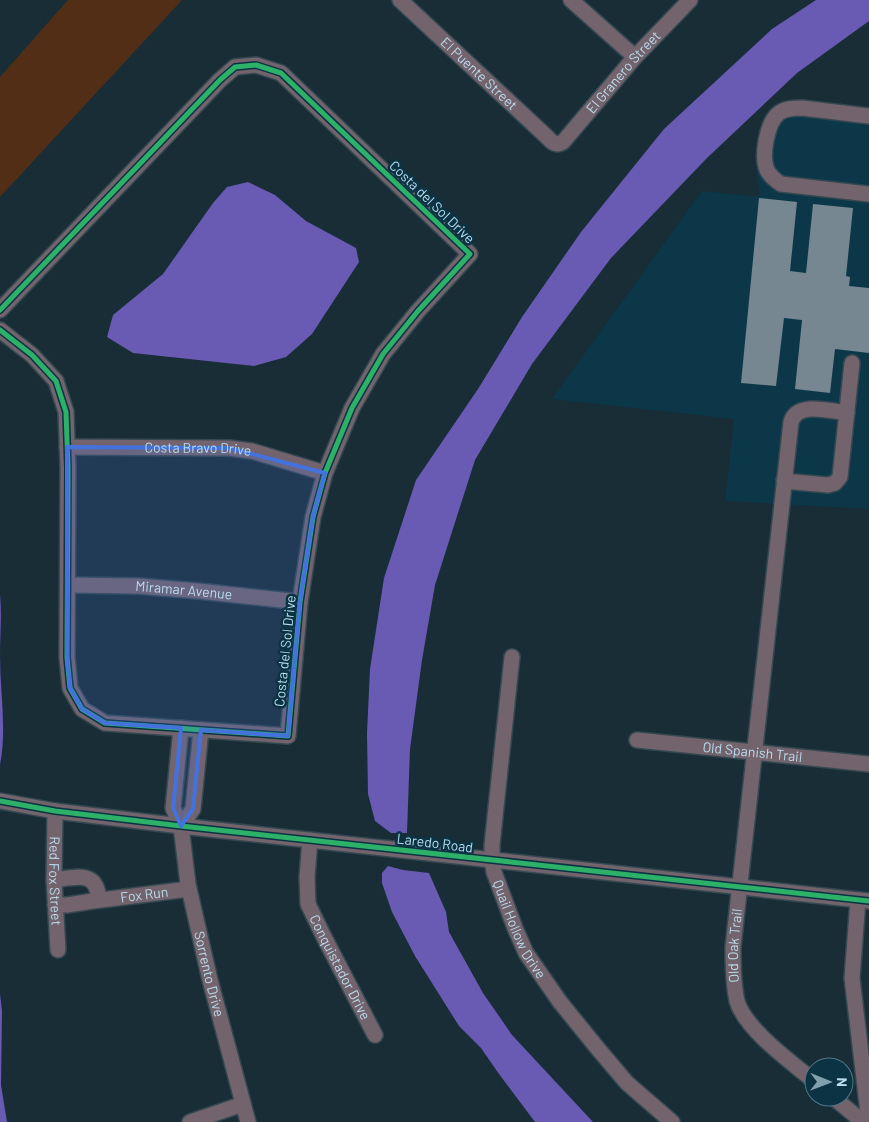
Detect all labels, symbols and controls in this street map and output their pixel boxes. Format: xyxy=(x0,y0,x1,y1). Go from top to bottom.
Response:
street label: El Granero Street xyxy=(582,27,664,116)
street label: El Puente Street xyxy=(437,33,521,113)
street label: Costa del Sol Drive xyxy=(386,157,479,247)
street label: Costa Bravo Drive xyxy=(144,438,252,459)
street label: Miramar Avenue xyxy=(135,577,233,603)
street label: Costa del Sol Drive xyxy=(270,594,299,708)
street label: Old Spanish Trail xyxy=(702,738,803,765)
street label: Laredo Road xyxy=(396,829,474,856)
street label: Red Fox Street xyxy=(46,836,66,926)
street label: Quail Hollow Drive xyxy=(490,877,550,982)
street label: Fox Run xyxy=(119,883,169,906)
street label: Old Oak Trail xyxy=(724,908,745,983)
street label: Conquistador Drive xyxy=(306,912,375,1022)
street label: Sorrento Drive xyxy=(191,929,228,1019)
north arrow xyxy=(804,1057,854,1107)
text: N xyxy=(834,1077,851,1087)

